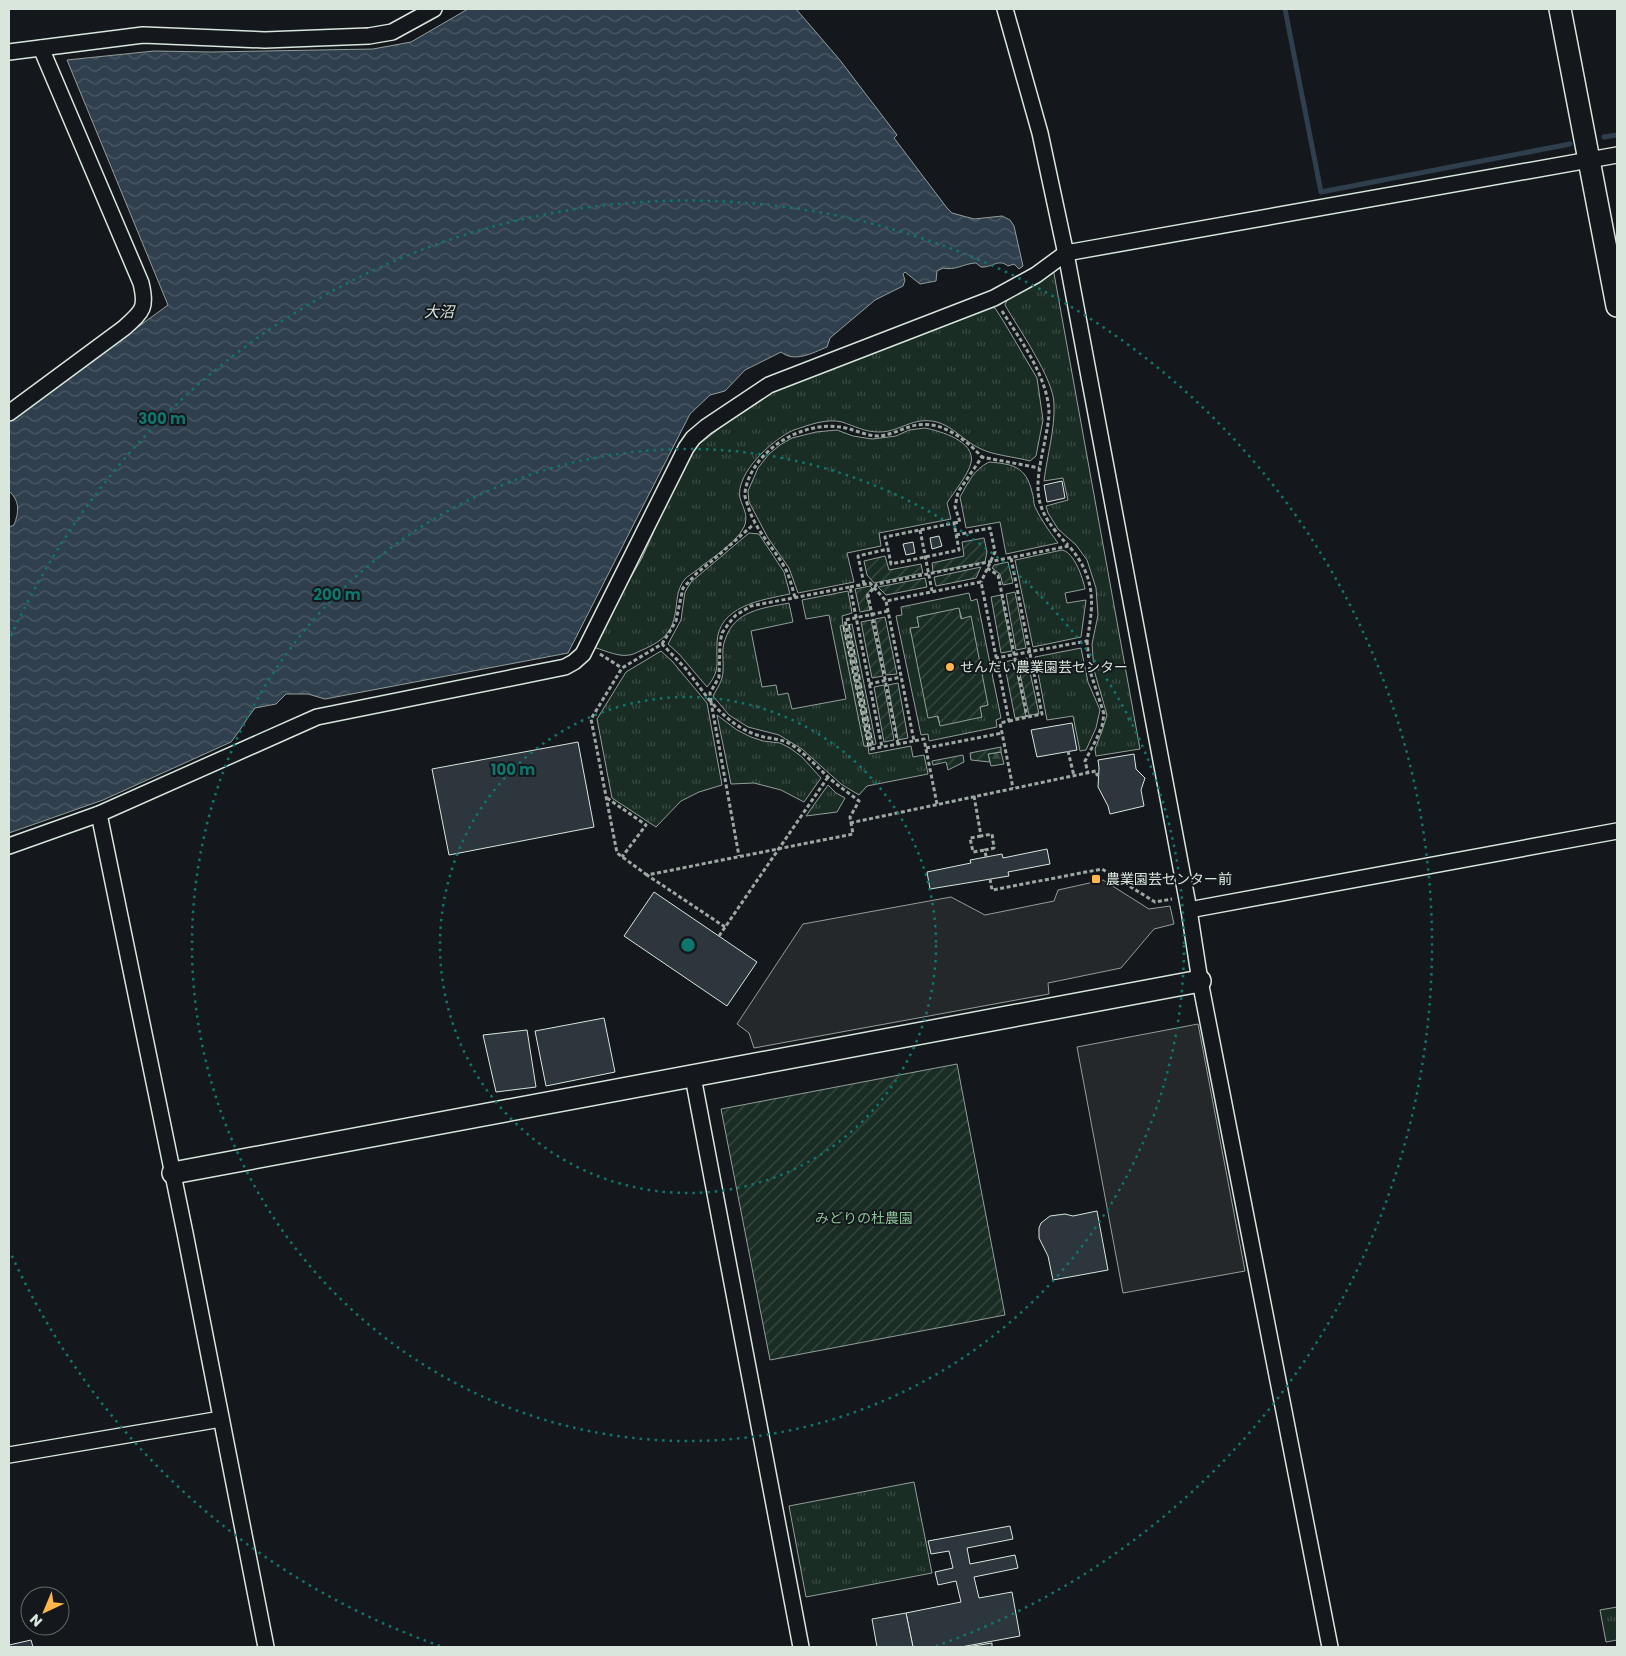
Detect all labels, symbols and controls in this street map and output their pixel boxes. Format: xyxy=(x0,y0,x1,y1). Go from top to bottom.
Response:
water label: 大沼 xyxy=(424,301,456,322)
text: 300 m xyxy=(138,408,186,429)
text: 200 m xyxy=(313,584,361,605)
place label: せんだい農業園芸センター xyxy=(960,657,1128,677)
marker: せんだい農業園芸センター xyxy=(944,661,956,673)
text: 100 m xyxy=(491,759,535,780)
place label: 農業園芸センター前 xyxy=(1106,869,1232,889)
marker: 農業園芸センター前 xyxy=(1090,873,1102,885)
centre of rings xyxy=(679,936,697,954)
park label: みどりの杜農園 xyxy=(815,1208,913,1228)
north arrow xyxy=(20,1586,70,1636)
text: N xyxy=(25,1610,47,1631)

